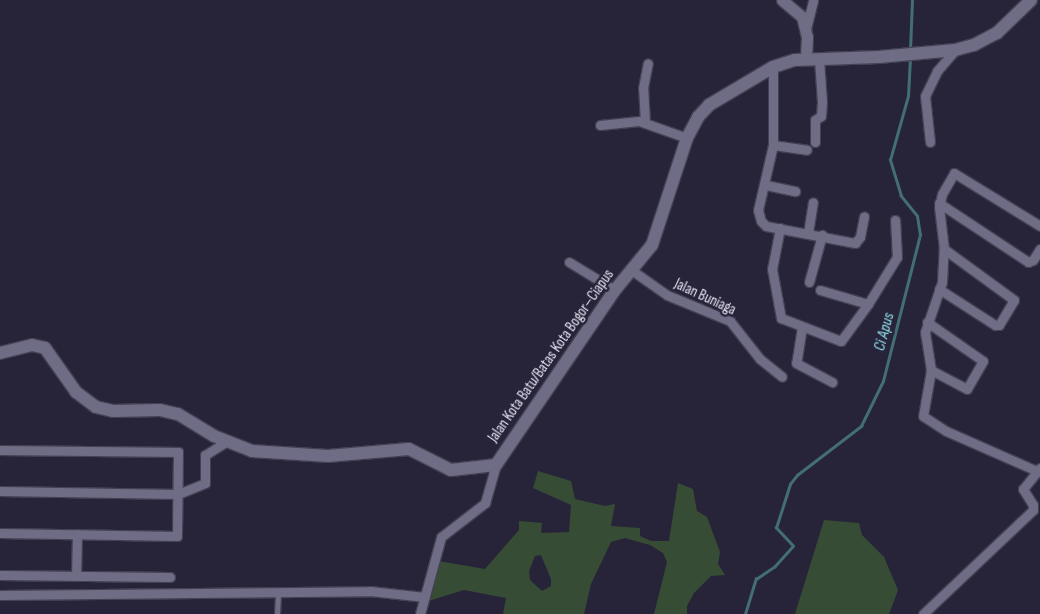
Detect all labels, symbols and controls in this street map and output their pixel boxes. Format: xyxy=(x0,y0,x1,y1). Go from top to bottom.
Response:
street label: Jalan Kota Batu/Batas Kota Bogor–Ciapus xyxy=(484,266,618,446)
street label: Jalan Buniaga xyxy=(671,275,739,319)
water label: Ci Apus xyxy=(871,311,899,353)

